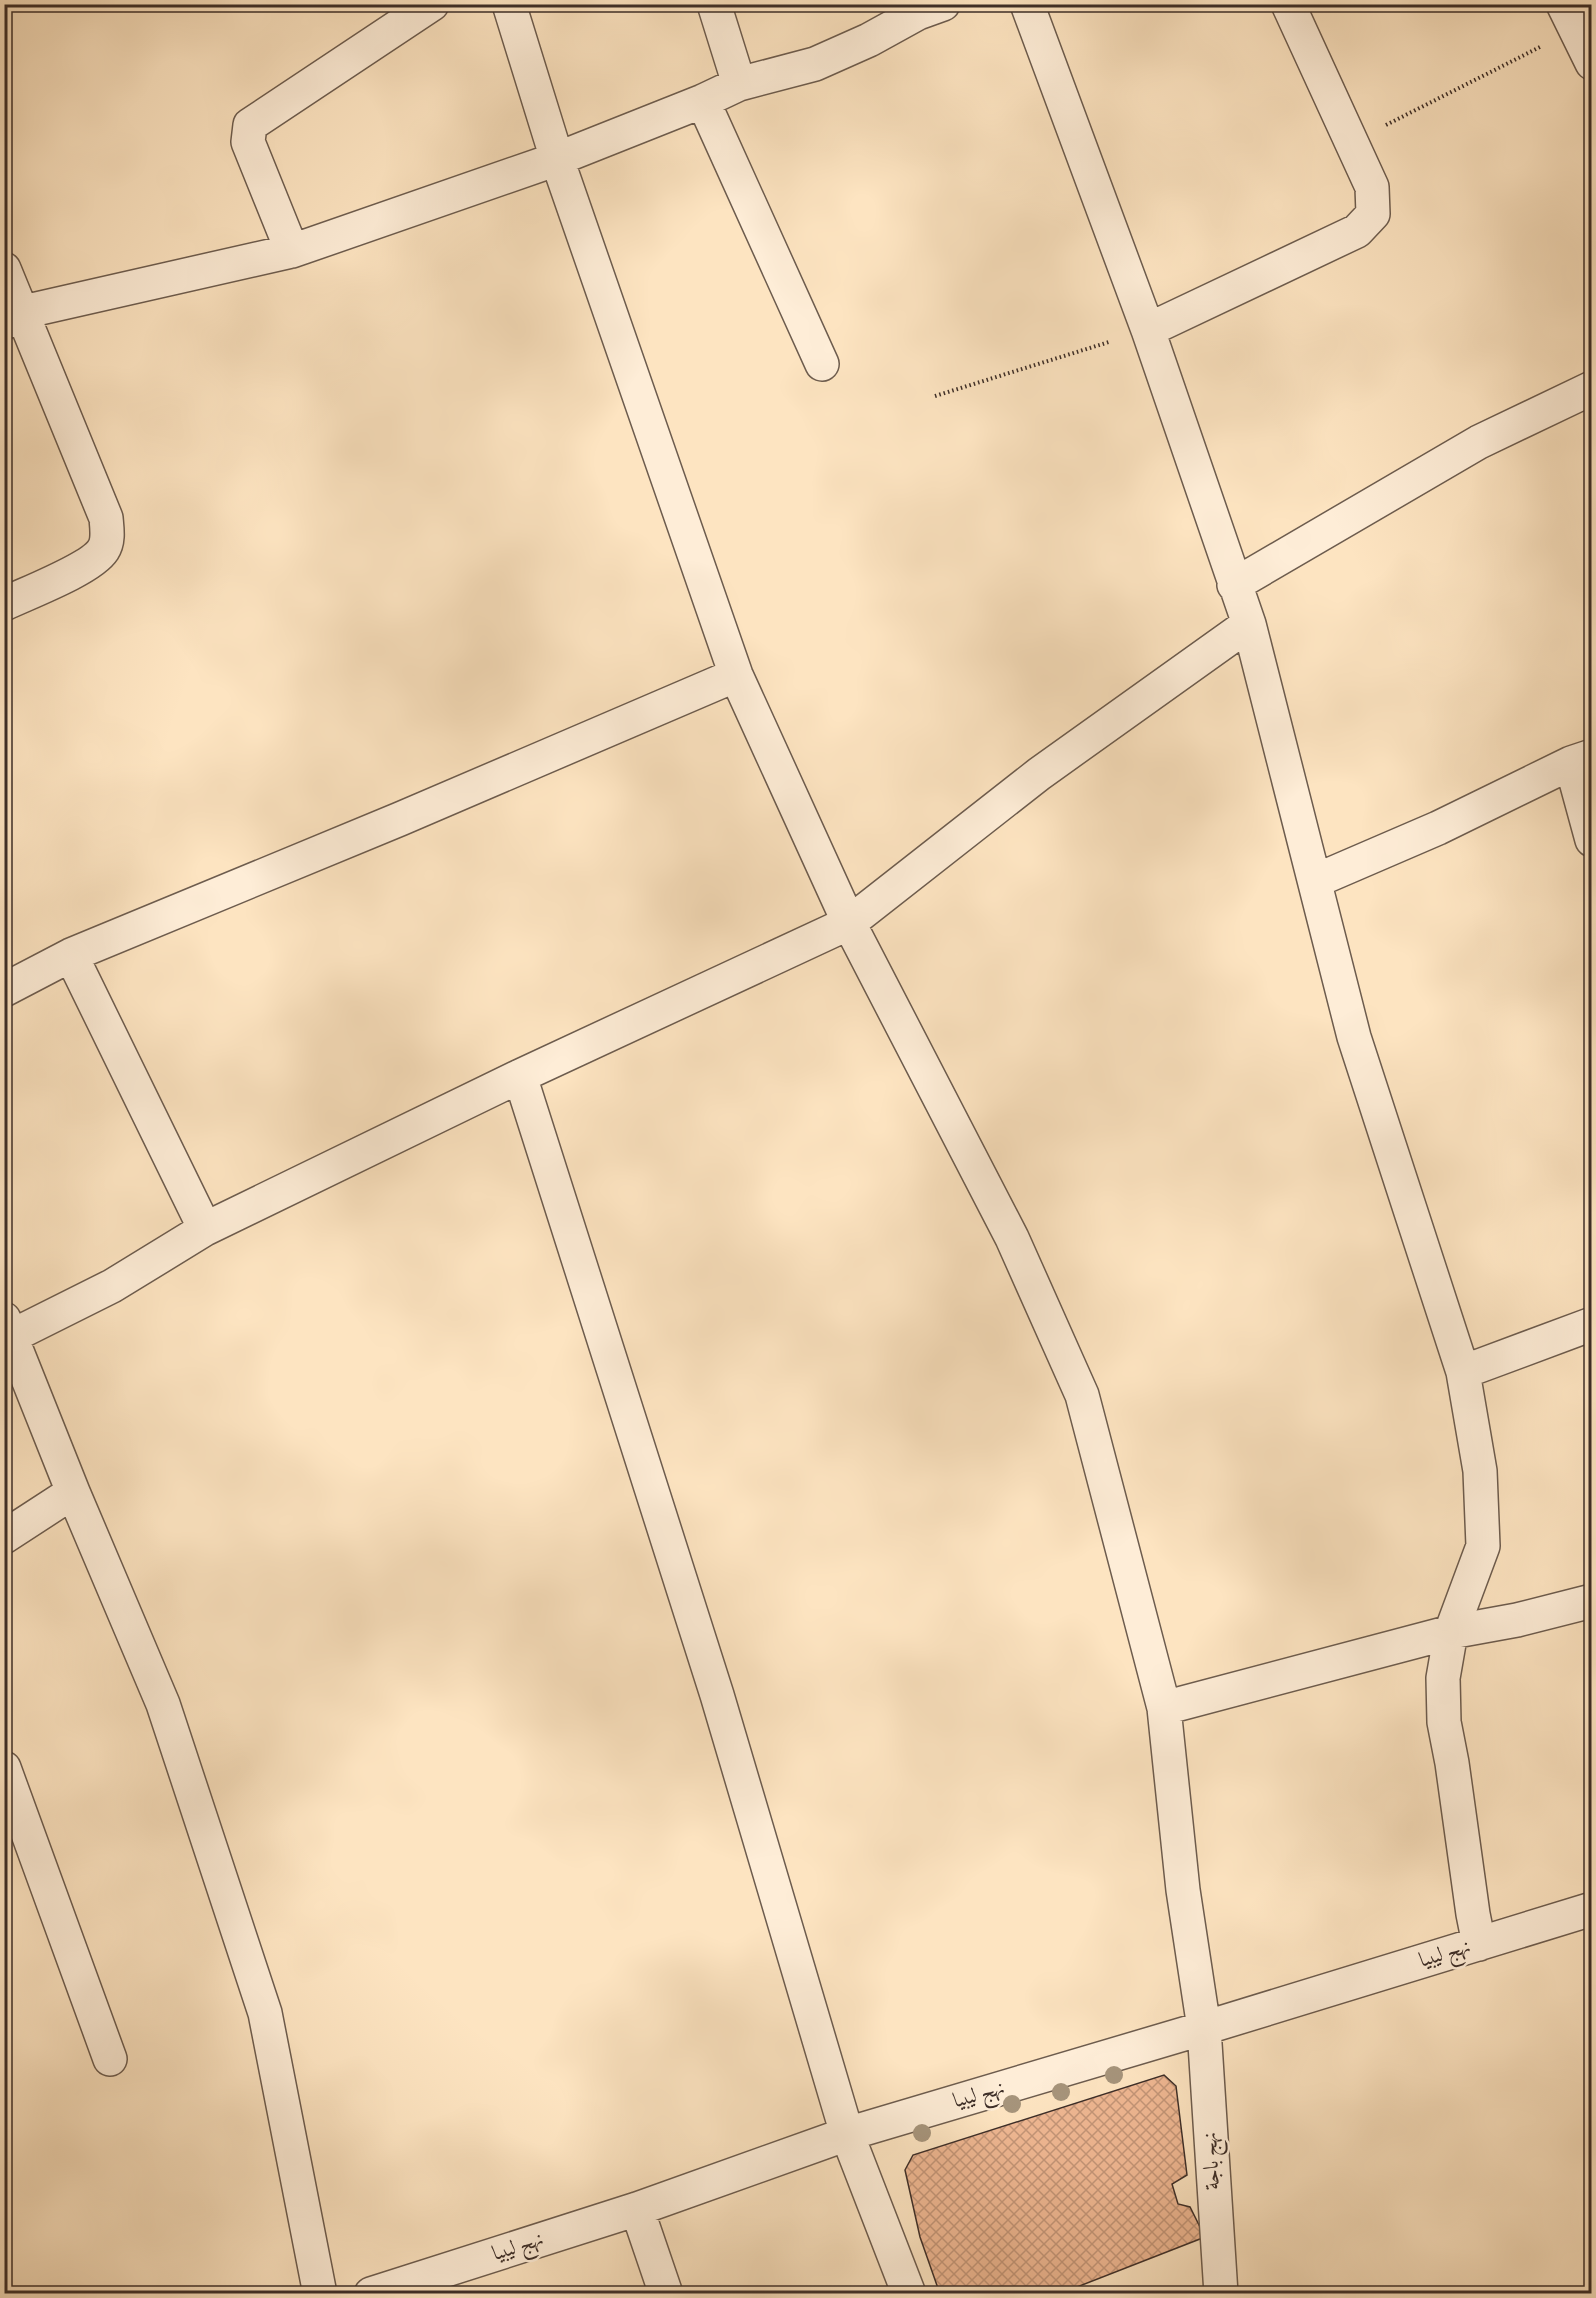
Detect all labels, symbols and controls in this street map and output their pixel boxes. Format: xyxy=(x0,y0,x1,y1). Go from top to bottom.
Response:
street label: نهج ليبيا xyxy=(1416,1932,1475,1978)
street label: نهج ليبيا xyxy=(950,2074,1009,2119)
street label: نهج باجة xyxy=(1196,2131,1231,2191)
street label: نهج ليبيا xyxy=(488,2225,548,2272)

